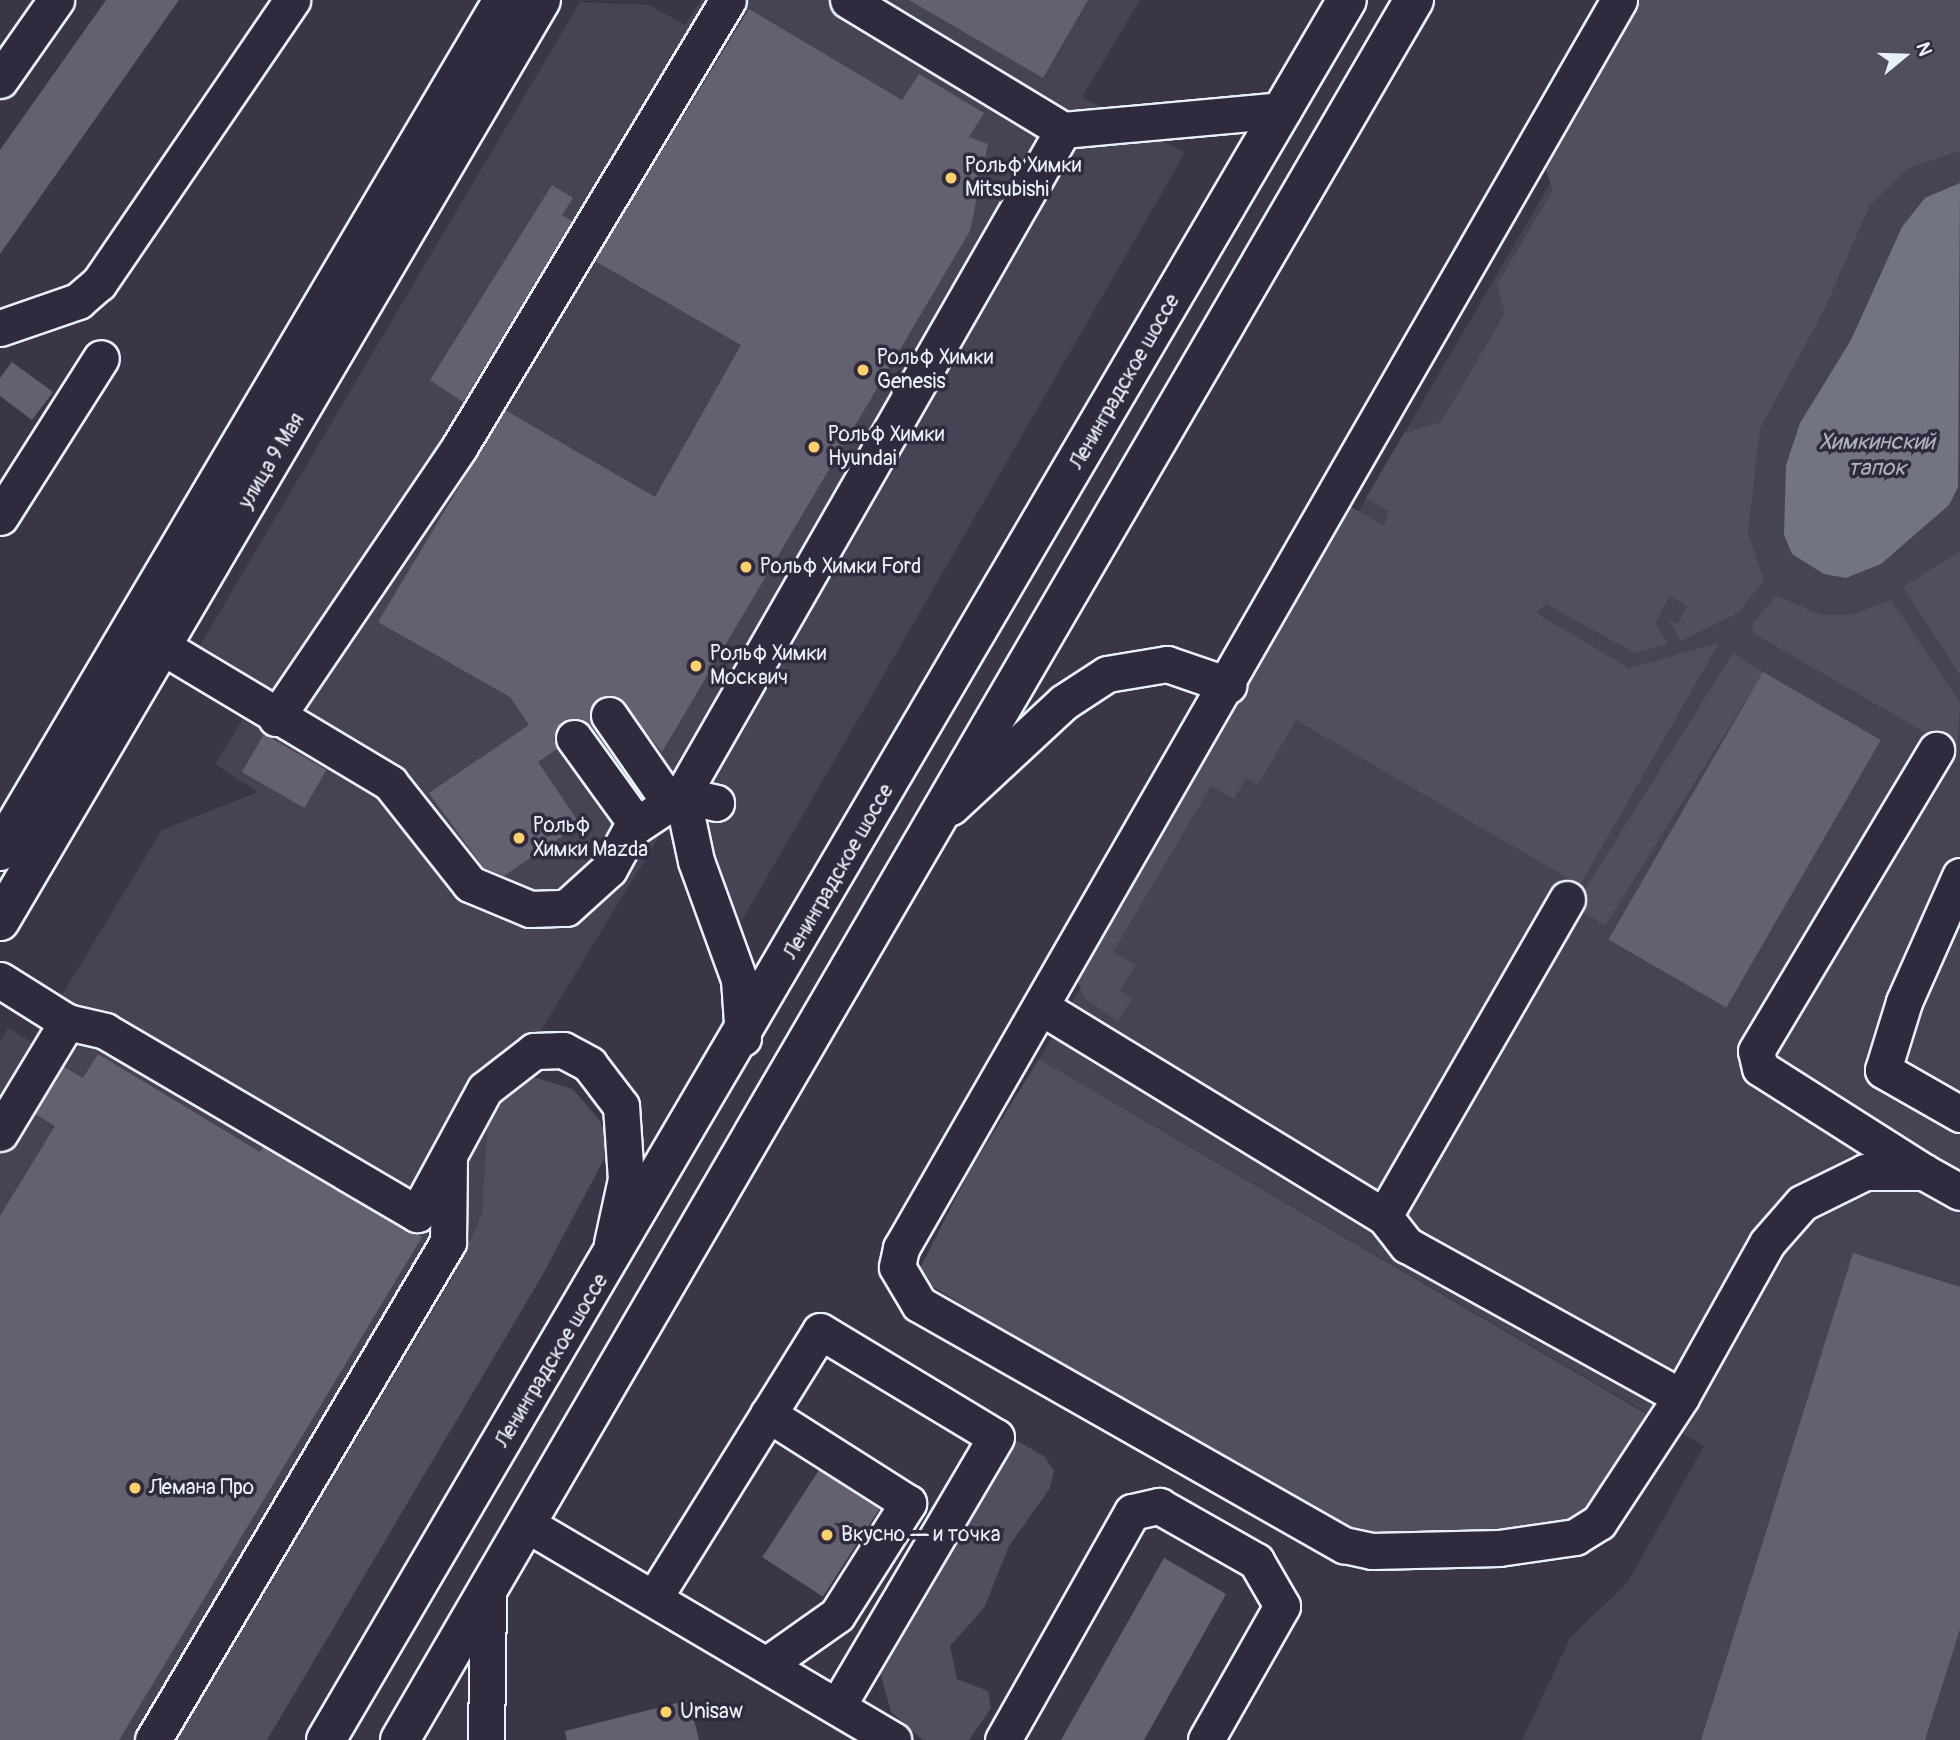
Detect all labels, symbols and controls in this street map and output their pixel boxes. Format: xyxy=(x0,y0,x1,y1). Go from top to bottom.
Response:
north arrow xyxy=(1869,21,1939,91)
text: N xyxy=(1910,39,1937,59)
place label: Рольф Химки Mitsubishi xyxy=(965,153,1081,203)
marker: Рольф Химки Mitsubishi xyxy=(943,170,959,186)
street label: Ленинградское шоссе xyxy=(1065,290,1185,474)
place label: Рольф Химки Genesis xyxy=(877,345,993,395)
marker: Рольф Химки Genesis xyxy=(855,362,871,378)
street label: улица 9 Мая xyxy=(234,409,310,513)
place label: Рольф Химки Hyundai xyxy=(828,422,944,472)
water label: Химкинский тапок xyxy=(1819,428,1935,482)
marker: Рольф Химки Hyundai xyxy=(806,439,822,455)
place label: Рольф Химки Ford xyxy=(760,554,921,580)
marker: Рольф Химки Ford xyxy=(738,559,754,575)
place label: Рольф Химки Москвич xyxy=(710,641,826,691)
marker: Рольф Химки Москвич xyxy=(688,658,704,674)
street label: Ленинградское шоссе xyxy=(779,780,899,964)
place label: Рольф Химки Mazda xyxy=(533,813,648,863)
marker: Рольф Химки Mazda xyxy=(511,830,527,846)
street label: Ленинградское шоссе xyxy=(490,1270,614,1452)
place label: Лемана Про xyxy=(149,1475,254,1501)
marker: Лемана Про xyxy=(127,1480,143,1496)
place label: Вкусно — и точка xyxy=(841,1522,1001,1548)
marker: Вкусно — и точка xyxy=(819,1527,835,1543)
place label: Unisaw xyxy=(680,1699,743,1725)
marker: Unisaw xyxy=(658,1704,674,1720)

